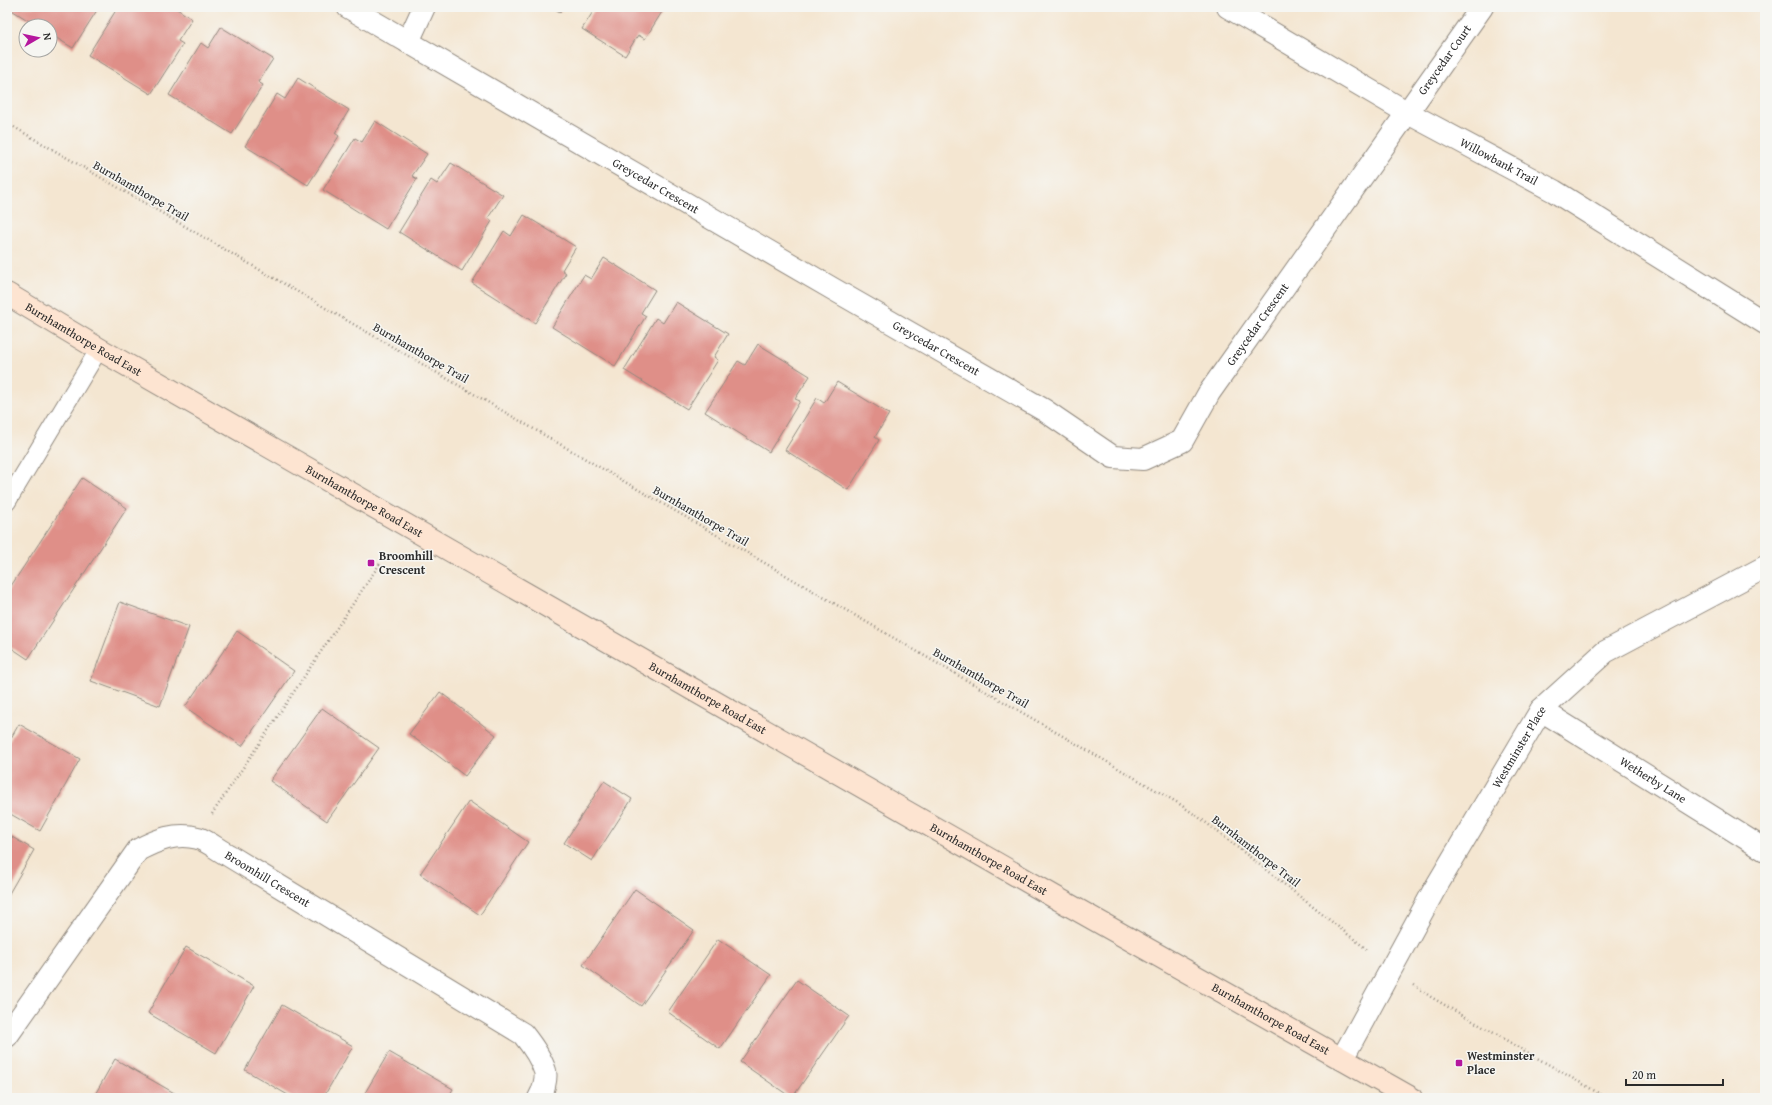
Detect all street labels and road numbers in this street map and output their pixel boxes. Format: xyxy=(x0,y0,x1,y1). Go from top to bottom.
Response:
street label: Greycedar Court xyxy=(1414,20,1475,98)
street label: Willowbank Trail xyxy=(1457,133,1542,189)
street label: Greycedar Crescent xyxy=(609,154,703,218)
street label: Burnhamthorpe Trail xyxy=(90,156,193,225)
street label: Greycedar Crescent xyxy=(1222,279,1293,369)
street label: Burnhamthorpe Road East xyxy=(22,298,146,380)
street label: Greycedar Crescent xyxy=(890,316,984,380)
street label: Burnhamthorpe Trail xyxy=(370,318,473,387)
street label: Burnhamthorpe Road East xyxy=(303,460,427,541)
street label: Burnhamthorpe Trail xyxy=(650,481,753,550)
street label: Burnhamthorpe Trail xyxy=(930,643,1033,712)
street label: Burnhamthorpe Road East xyxy=(646,657,771,738)
street label: Westminster Place xyxy=(1488,701,1549,791)
street label: Wetherby Lane xyxy=(1617,752,1690,807)
street label: Burnhamthorpe Trail xyxy=(1209,811,1305,891)
street label: Burnhamthorpe Road East xyxy=(927,818,1052,900)
street label: Broomhill Crescent xyxy=(222,846,314,911)
street label: Burnhamthorpe Road East xyxy=(1209,978,1334,1059)

